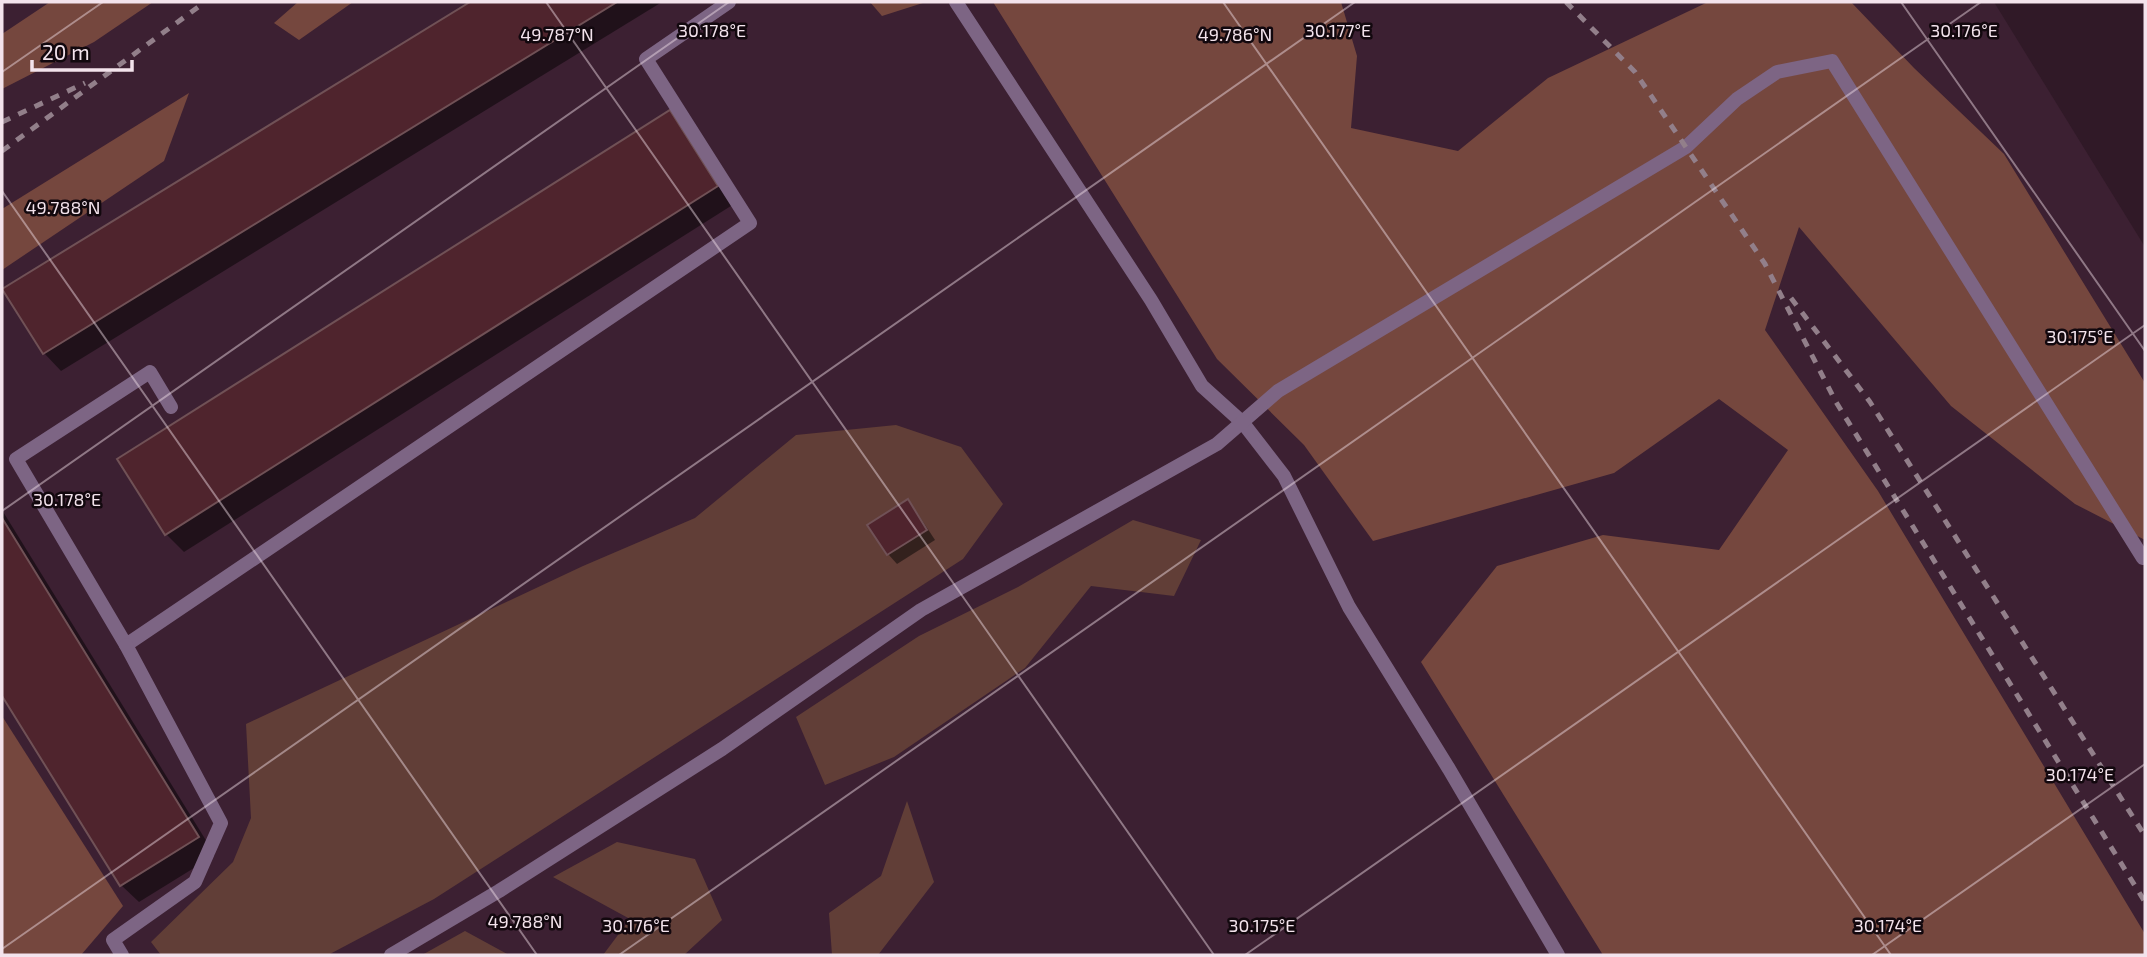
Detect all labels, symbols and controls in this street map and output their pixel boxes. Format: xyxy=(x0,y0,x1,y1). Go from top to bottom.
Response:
text: 30.178°E xyxy=(678,19,746,41)
text: 30.177°E xyxy=(1305,19,1371,41)
text: 30.176°E xyxy=(1930,19,1998,41)
text: 49.787°N xyxy=(520,23,594,45)
text: 49.786°N xyxy=(1198,23,1272,45)
scale bar xyxy=(32,28,131,72)
text: 20 m xyxy=(42,39,90,64)
text: 49.788°N xyxy=(25,196,101,218)
text: 30.175°E xyxy=(2047,325,2113,347)
text: 30.178°E xyxy=(33,488,101,510)
text: 30.174°E xyxy=(2046,763,2114,785)
text: 49.788°N xyxy=(487,910,563,932)
text: 30.176°E xyxy=(602,914,670,936)
text: 30.175°E xyxy=(1229,914,1295,936)
text: 30.174°E xyxy=(1854,914,1922,936)

